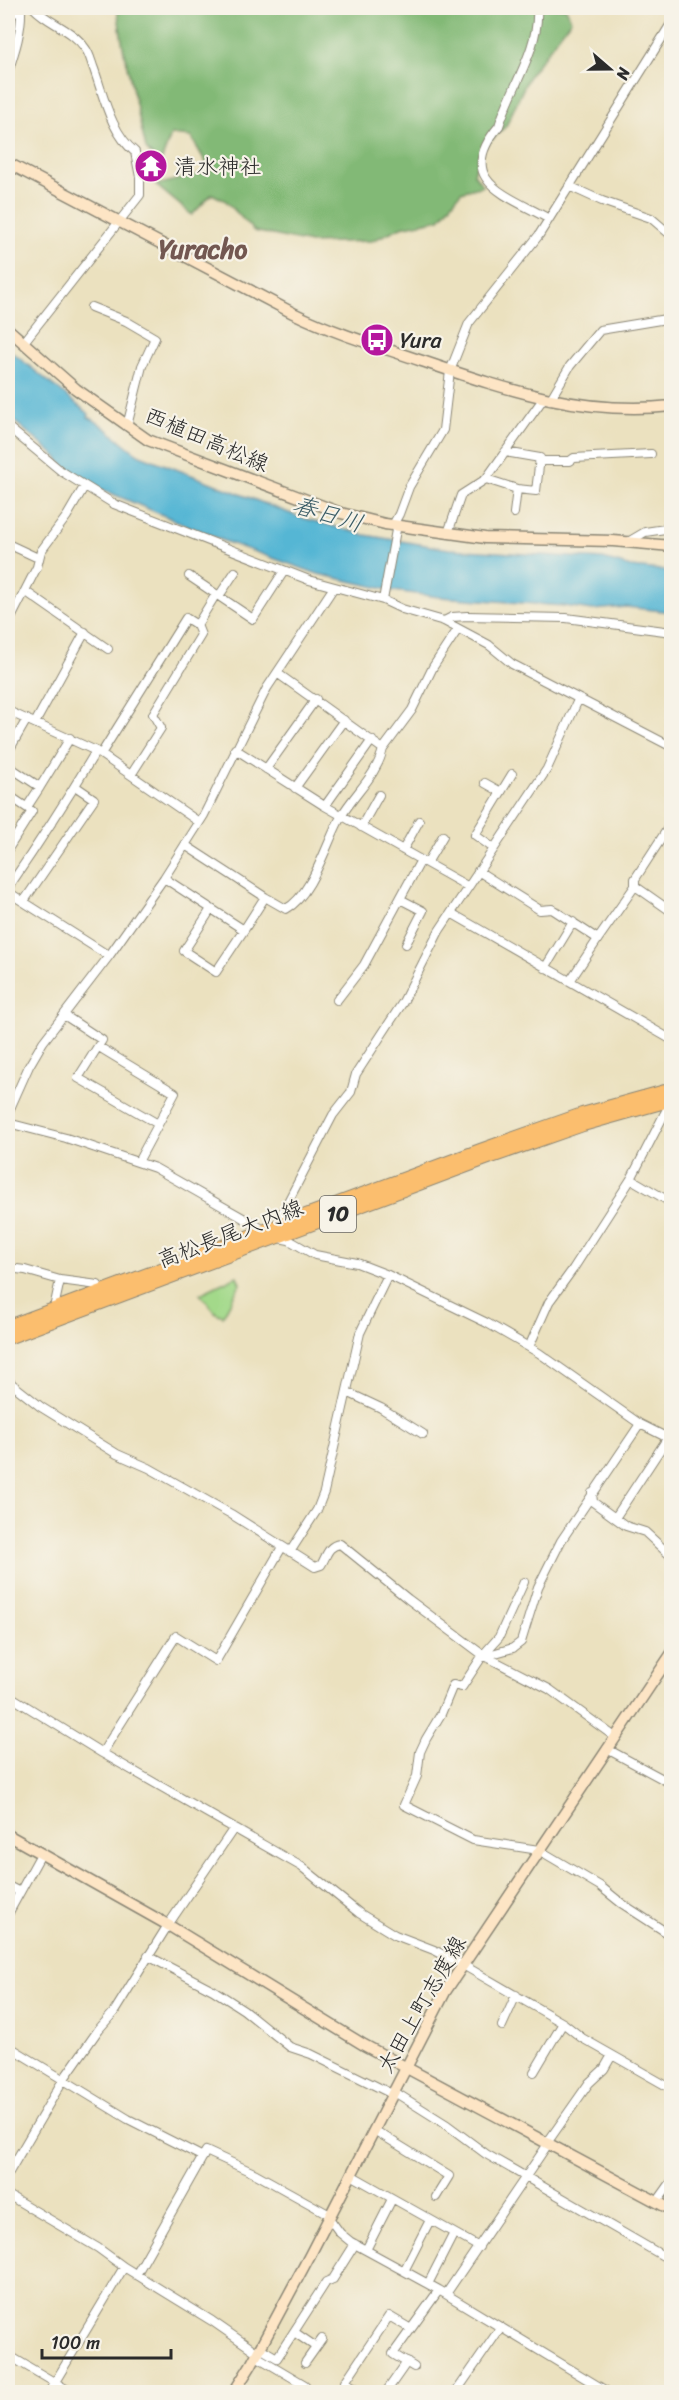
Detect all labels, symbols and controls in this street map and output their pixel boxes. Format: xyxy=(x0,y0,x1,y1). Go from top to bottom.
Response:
north arrow xyxy=(580,39,640,99)
text: N xyxy=(608,63,639,85)
place label: 清水神社 xyxy=(174,147,262,186)
temple icon: 清水神社 xyxy=(133,148,169,184)
district label: Yuracho xyxy=(159,226,247,272)
place label: Yura xyxy=(400,321,443,360)
bus stop icon: Yura xyxy=(359,322,395,358)
street label: 西植田高松線 xyxy=(138,396,275,483)
water label: 春日川 xyxy=(287,483,369,545)
street label: 高松長尾大内線 xyxy=(151,1188,309,1279)
road number: 10 xyxy=(320,1196,356,1232)
street label: 太田上町志度線 xyxy=(366,1928,477,2081)
scale bar xyxy=(42,2322,171,2360)
text: 100 m xyxy=(51,2327,100,2359)

